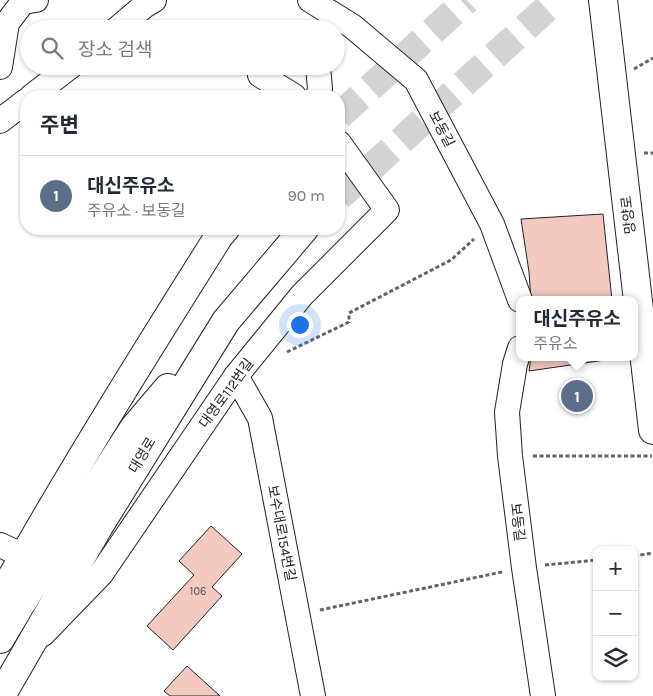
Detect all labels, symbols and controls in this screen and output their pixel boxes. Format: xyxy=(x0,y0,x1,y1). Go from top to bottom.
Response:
search box xyxy=(20,20,345,75)
icon: search xyxy=(38,34,66,62)
text: 장소 검색 xyxy=(78,39,152,61)
street label: 보동길 xyxy=(425,108,458,150)
text: 주변 xyxy=(40,113,79,137)
text: 대신주유소 xyxy=(87,175,174,197)
text: 1 xyxy=(53,186,59,205)
text: 90 m xyxy=(287,186,325,205)
street label: 망양로 xyxy=(618,195,639,235)
text: 주유소 · 보동길 xyxy=(87,201,186,220)
popup xyxy=(516,296,638,361)
text: 대신주유소 xyxy=(533,308,621,330)
your location xyxy=(287,312,313,338)
text: 주유소 xyxy=(533,334,577,353)
street label: 대영로112번길 xyxy=(195,355,257,431)
pin: 1 xyxy=(561,377,593,415)
street label: 대영로 xyxy=(125,434,160,476)
street label: 보수대로154번길 xyxy=(264,484,299,583)
street label: 보동길 xyxy=(507,502,528,542)
map controls xyxy=(593,546,638,681)
button: + xyxy=(593,546,638,591)
house number: 106 xyxy=(190,585,206,598)
button: − xyxy=(593,591,638,636)
button: layers xyxy=(593,636,638,681)

